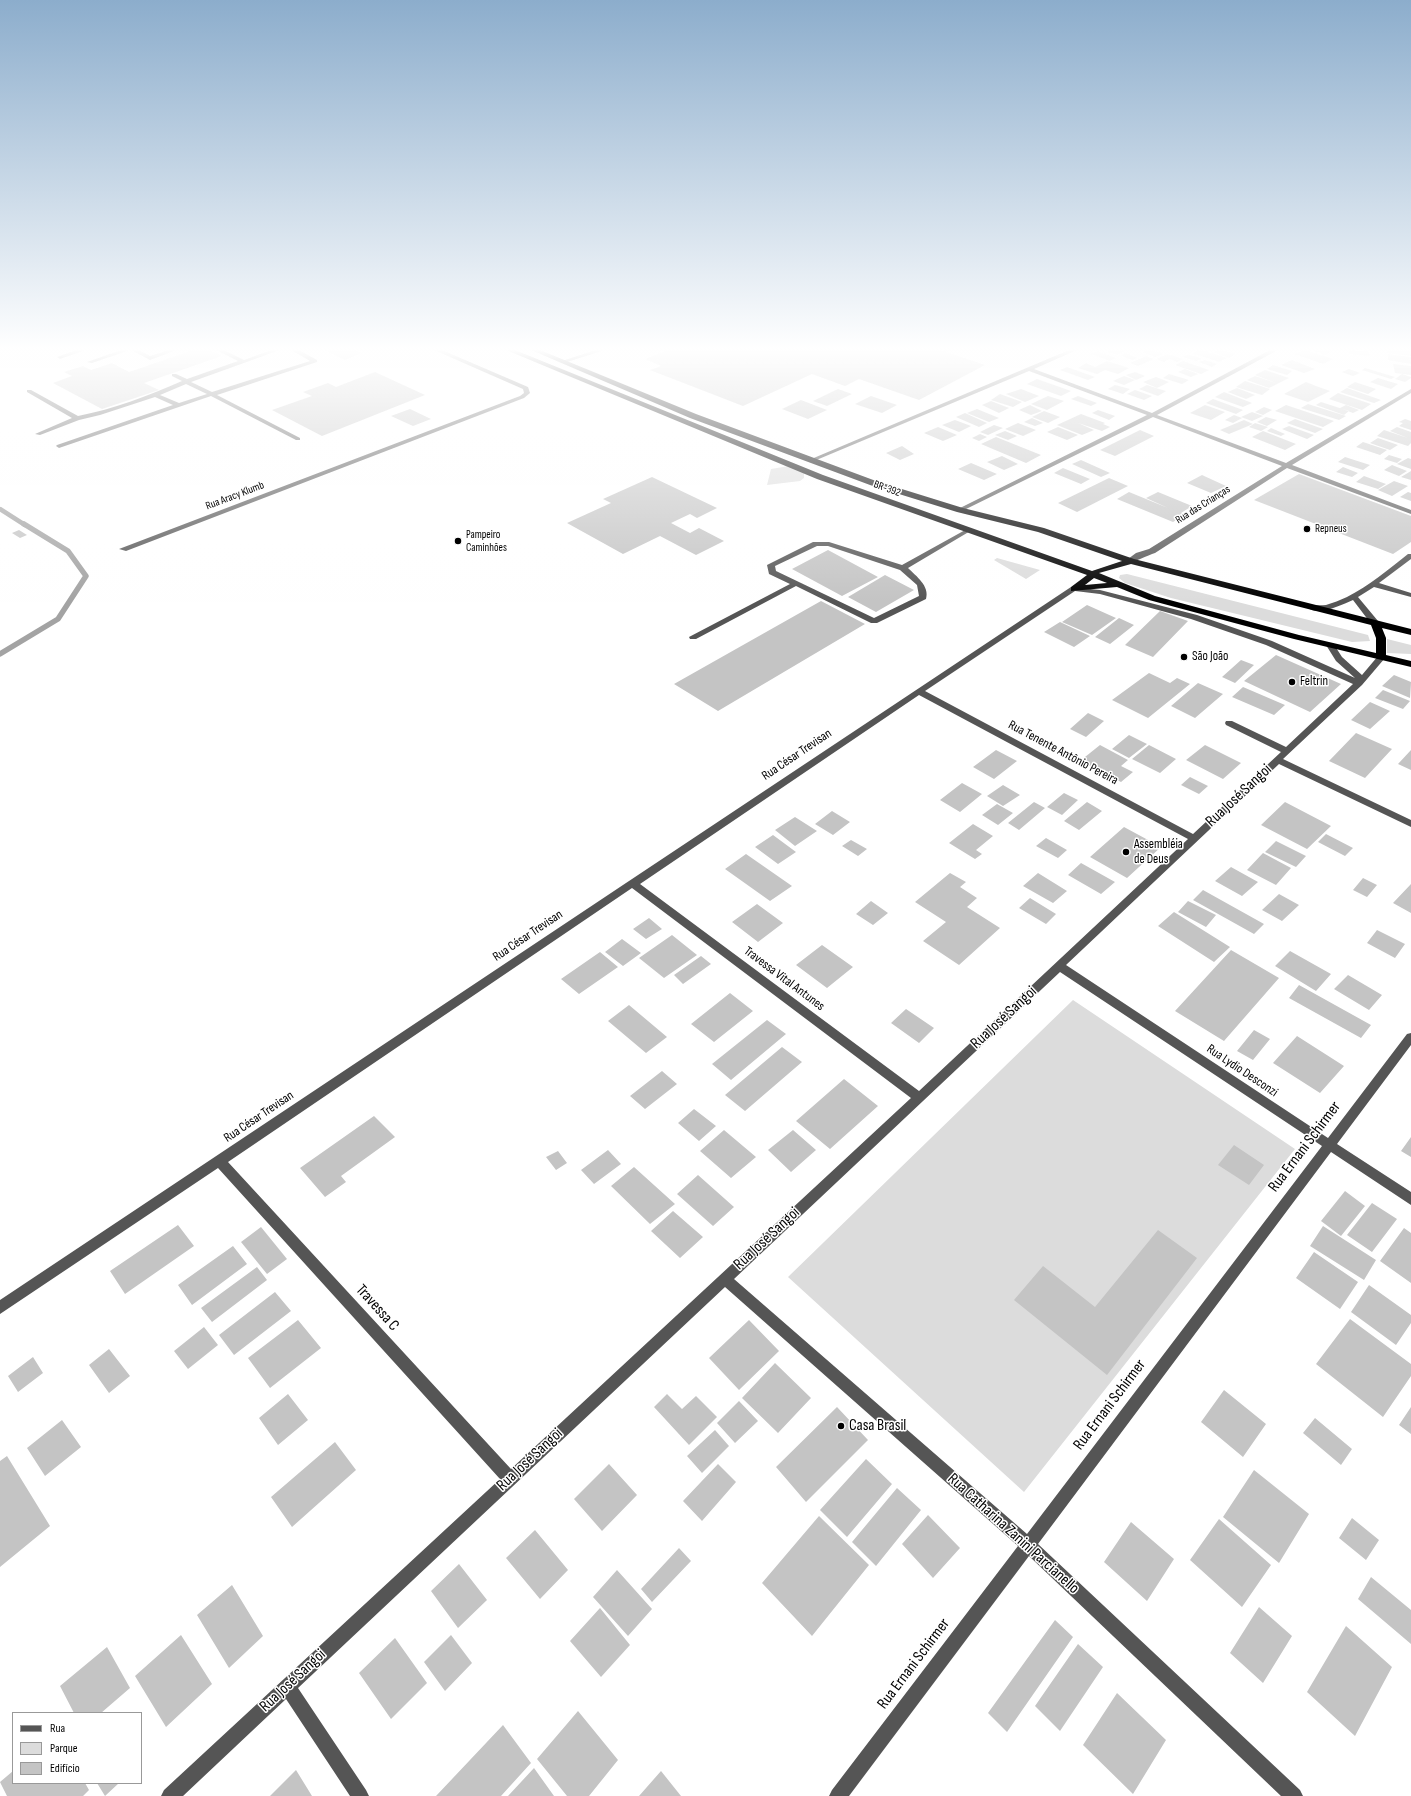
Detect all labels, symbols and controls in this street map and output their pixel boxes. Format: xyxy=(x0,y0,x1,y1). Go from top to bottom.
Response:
street label: BR-392 xyxy=(872,478,902,500)
street label: Rua Aracy Klumb xyxy=(204,479,266,513)
street label: Rua das Crianças xyxy=(1173,483,1233,527)
place label: Repneus xyxy=(1315,522,1347,536)
marker: Repneus xyxy=(1302,524,1312,534)
place label: Pampeiro Caminhões xyxy=(466,528,507,554)
marker: Pampeiro Caminhões xyxy=(453,536,463,546)
place label: São João xyxy=(1192,649,1228,665)
marker: São João xyxy=(1179,652,1189,662)
place label: Feltrin xyxy=(1300,674,1328,690)
marker: Feltrin xyxy=(1287,677,1297,687)
street label: Rua Tenente Antônio Pereira xyxy=(1005,717,1121,789)
street label: Rua César Trevisan xyxy=(759,726,835,784)
street label: Rua José Sangoi xyxy=(1202,761,1276,831)
place label: Assembléia de Deus xyxy=(1134,837,1183,868)
marker: Assembléia de Deus xyxy=(1121,847,1131,857)
street label: Rua César Trevisan xyxy=(490,907,566,965)
street label: Travessa Vital Antunes xyxy=(741,944,827,1014)
street label: Rua José Sangoi xyxy=(967,983,1041,1053)
street label: Rua Lydio Desconzi xyxy=(1203,1041,1281,1101)
street label: Rua César Trevisan xyxy=(221,1088,297,1146)
street label: Rua Ernani Schirmer xyxy=(1265,1098,1345,1196)
street label: Rua José Sangoi xyxy=(730,1204,804,1274)
street label: Travessa C xyxy=(351,1281,403,1335)
street label: Rua Ernani Schirmer xyxy=(1070,1356,1150,1454)
place label: Casa Brasil xyxy=(849,1416,906,1436)
marker: Casa Brasil xyxy=(836,1421,846,1431)
street label: Rua José Sangoi xyxy=(493,1425,567,1495)
street label: Rua Catharina Zanini Parcianello xyxy=(943,1470,1083,1598)
street label: Rua Ernani Schirmer xyxy=(874,1615,954,1713)
street label: Rua José Sangoi xyxy=(256,1646,330,1716)
legend xyxy=(12,1712,142,1784)
text: Rua xyxy=(50,1721,65,1736)
text: Parque xyxy=(50,1741,78,1756)
text: Edifício xyxy=(50,1761,80,1776)

